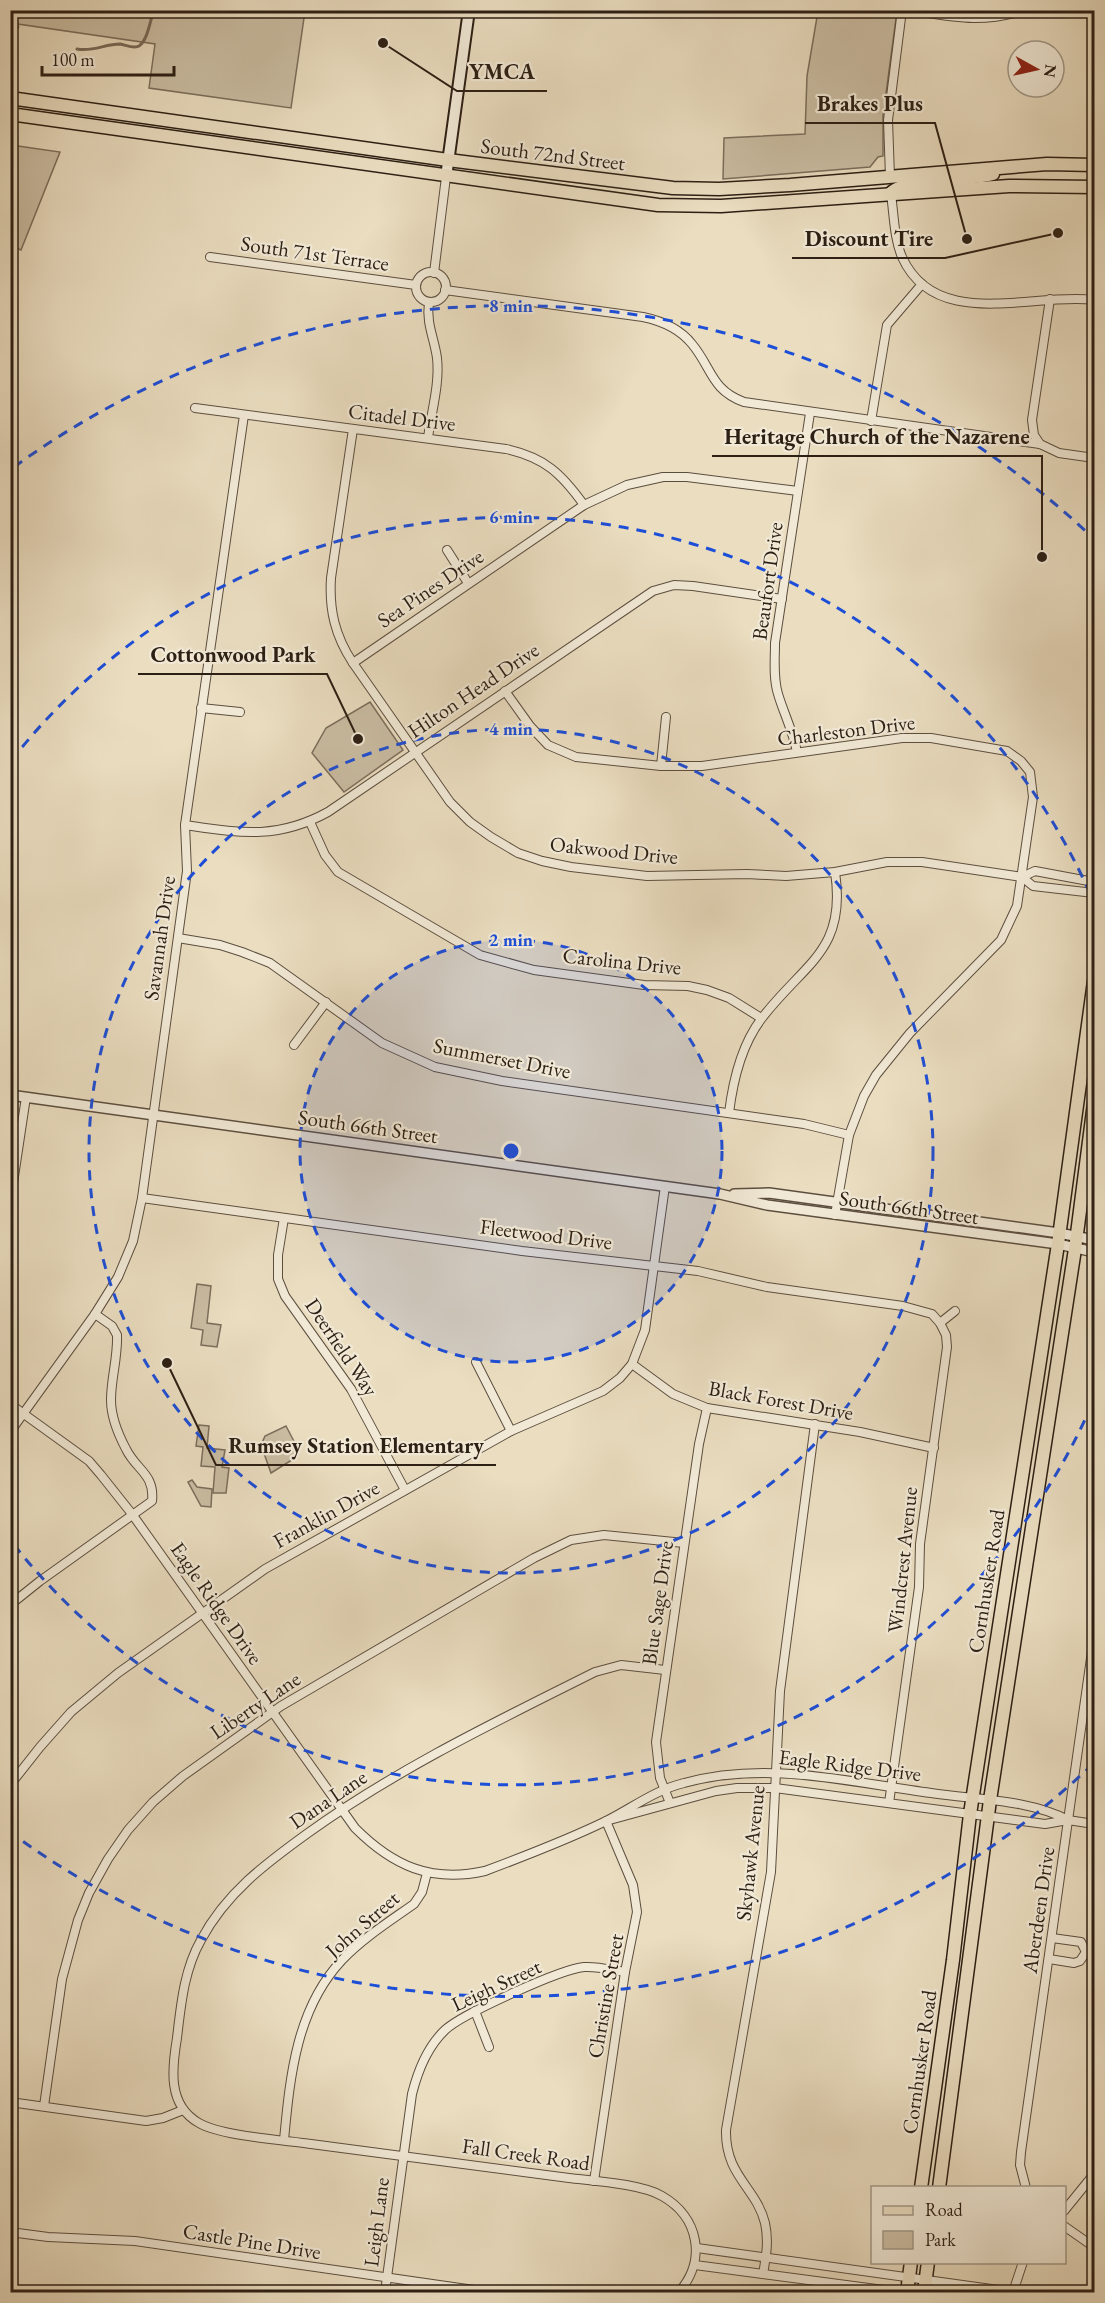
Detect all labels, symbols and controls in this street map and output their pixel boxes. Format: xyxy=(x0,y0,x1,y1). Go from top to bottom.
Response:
scale bar xyxy=(42,39,174,77)
north arrow xyxy=(1006,39,1066,99)
text: 100 m xyxy=(51,48,95,71)
callout: YMCA xyxy=(457,51,547,91)
text: YMCA xyxy=(469,57,535,86)
text: N xyxy=(1039,63,1062,79)
callout: Brakes Plus xyxy=(805,83,935,123)
text: Brakes Plus xyxy=(817,89,923,118)
street label: South 72nd Street xyxy=(479,132,627,176)
callout: Discount Tire xyxy=(792,218,945,258)
text: Discount Tire xyxy=(805,224,933,253)
street label: South 71st Terrace xyxy=(239,229,391,277)
text: 8 min xyxy=(489,294,533,317)
street label: Citadel Drive xyxy=(347,397,457,437)
callout: Heritage Church of the Nazarene xyxy=(712,416,1042,456)
text: Heritage Church of the Nazarene xyxy=(724,422,1030,451)
text: 6 min xyxy=(489,505,533,528)
street label: Beaufort Drive xyxy=(745,520,789,642)
street label: Sea Pines Drive xyxy=(372,543,488,633)
callout: Cottonwood Park xyxy=(138,634,327,674)
street label: Hilton Head Drive xyxy=(402,636,544,744)
text: Cottonwood Park xyxy=(150,640,317,669)
street label: Charleston Drive xyxy=(776,708,916,752)
text: 4 min xyxy=(489,717,533,740)
street label: Oakwood Drive xyxy=(549,830,679,870)
street label: Savannah Drive xyxy=(137,874,181,1002)
text: 2 min xyxy=(489,928,533,951)
street label: Carolina Drive xyxy=(561,941,683,981)
street label: Summerset Drive xyxy=(431,1031,573,1085)
street label: South 66th Street xyxy=(296,1103,440,1149)
centre of rings xyxy=(501,1141,521,1161)
street label: South 66th Street xyxy=(837,1184,981,1230)
street label: Fleetwood Drive xyxy=(478,1213,614,1255)
street label: Deerfield Way xyxy=(299,1293,385,1402)
street label: Black Forest Drive xyxy=(707,1374,855,1426)
callout: Rumsey Station Elementary xyxy=(216,1425,496,1465)
text: Rumsey Station Elementary xyxy=(228,1431,484,1460)
street label: Franklin Drive xyxy=(268,1474,384,1554)
street label: Windcrest Avenue xyxy=(881,1486,923,1634)
street label: Cornhusker Road xyxy=(961,1507,1011,1655)
street label: Eagle Ridge Drive xyxy=(165,1537,269,1669)
street label: Blue Sage Drive xyxy=(635,1539,679,1667)
street label: Liberty Lane xyxy=(205,1665,305,1745)
street label: Eagle Ridge Drive xyxy=(777,1743,923,1787)
street label: Dana Lane xyxy=(284,1763,372,1835)
street label: Skyhawk Avenue xyxy=(729,1784,771,1922)
street label: Aberdeen Drive xyxy=(1016,1845,1060,1976)
street label: John Street xyxy=(318,1884,405,1965)
street label: Christine Street xyxy=(581,1931,629,2060)
street label: Leigh Street xyxy=(447,1952,546,2017)
street label: Cornhusker Road xyxy=(896,1988,943,2136)
street label: Fall Creek Road xyxy=(460,2132,592,2176)
street label: Leigh Lane xyxy=(357,2176,395,2268)
legend xyxy=(871,2186,1066,2264)
text: Road xyxy=(925,2198,964,2221)
street label: Castle Pine Drive xyxy=(181,2217,323,2265)
text: Park xyxy=(925,2228,956,2251)

